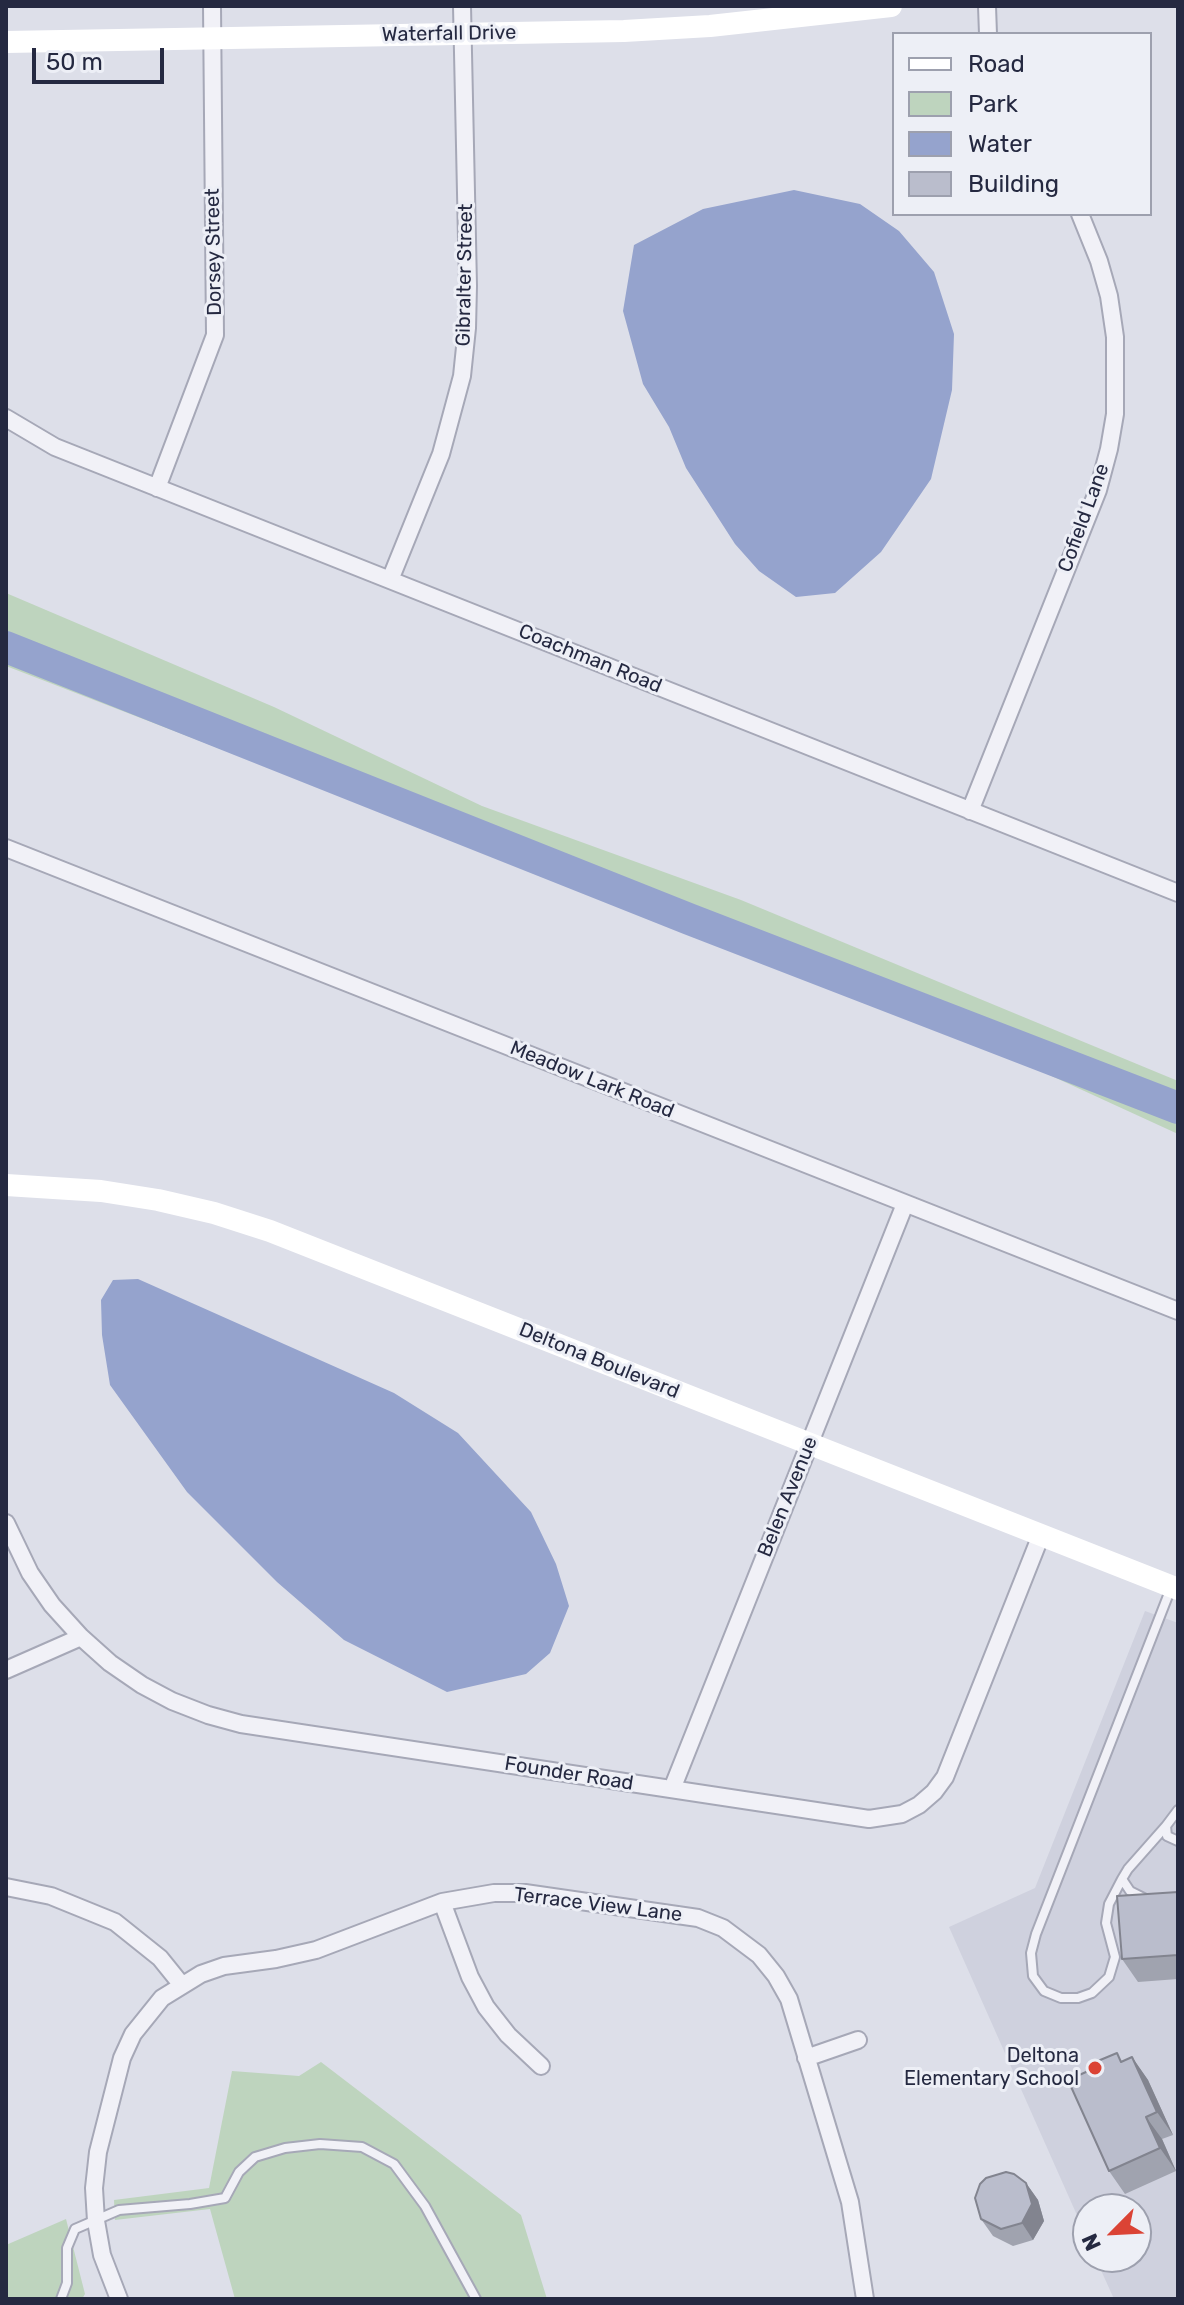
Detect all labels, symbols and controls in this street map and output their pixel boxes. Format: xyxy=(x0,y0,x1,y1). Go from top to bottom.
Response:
street label: Waterfall Drive xyxy=(382,21,516,47)
scale bar xyxy=(36,32,168,82)
legend xyxy=(892,32,1152,216)
text: 50 m xyxy=(46,48,103,76)
text: Road xyxy=(968,50,1025,78)
text: Park xyxy=(968,90,1018,118)
text: Water xyxy=(968,130,1032,158)
text: Building xyxy=(968,170,1059,198)
street label: Dorsey Street xyxy=(201,188,227,316)
street label: Gibralter Street xyxy=(452,203,478,347)
street label: Cofield Lane xyxy=(1053,460,1115,576)
street label: Coachman Road xyxy=(515,619,665,699)
street label: Meadow Lark Road xyxy=(507,1036,677,1124)
street label: Deltona Boulevard xyxy=(515,1318,683,1404)
street label: Belen Avenue xyxy=(753,1433,823,1561)
street label: Founder Road xyxy=(503,1752,635,1796)
street label: Terrace View Lane xyxy=(512,1883,684,1927)
place label: Deltona Elementary School xyxy=(904,2044,1079,2091)
marker: Deltona Elementary School xyxy=(1086,2059,1104,2077)
north arrow xyxy=(1072,2193,1152,2273)
text: N xyxy=(1076,2229,1107,2255)

